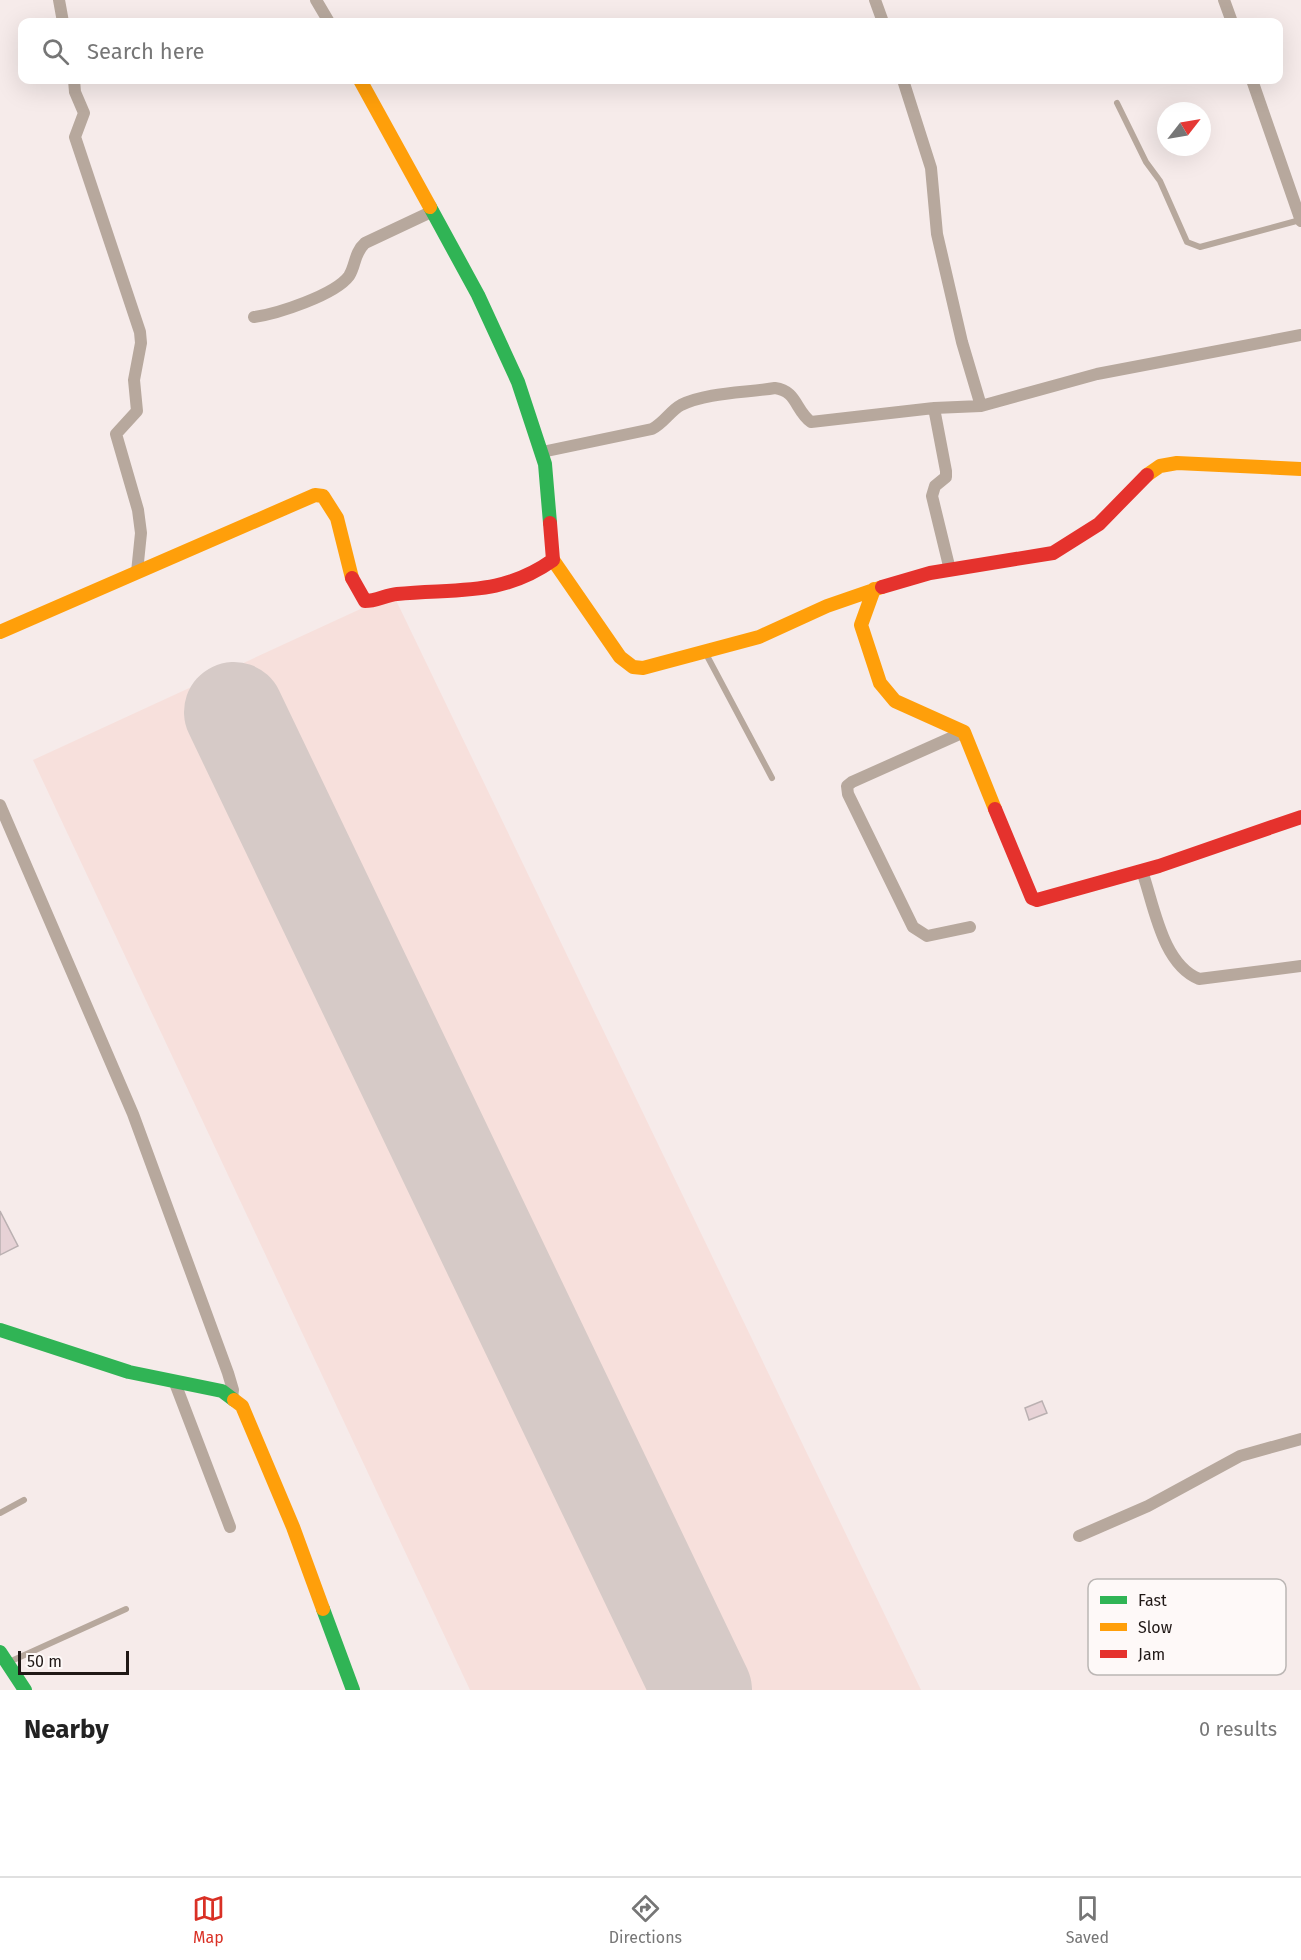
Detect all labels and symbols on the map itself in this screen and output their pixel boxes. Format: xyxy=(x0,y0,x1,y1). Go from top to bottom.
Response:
north arrow xyxy=(1157,102,1211,156)
legend xyxy=(1088,1579,1286,1675)
text: Fast xyxy=(1138,1591,1167,1610)
text: Slow xyxy=(1138,1618,1173,1637)
text: Jam xyxy=(1138,1645,1165,1664)
scale bar xyxy=(18,1648,129,1676)

